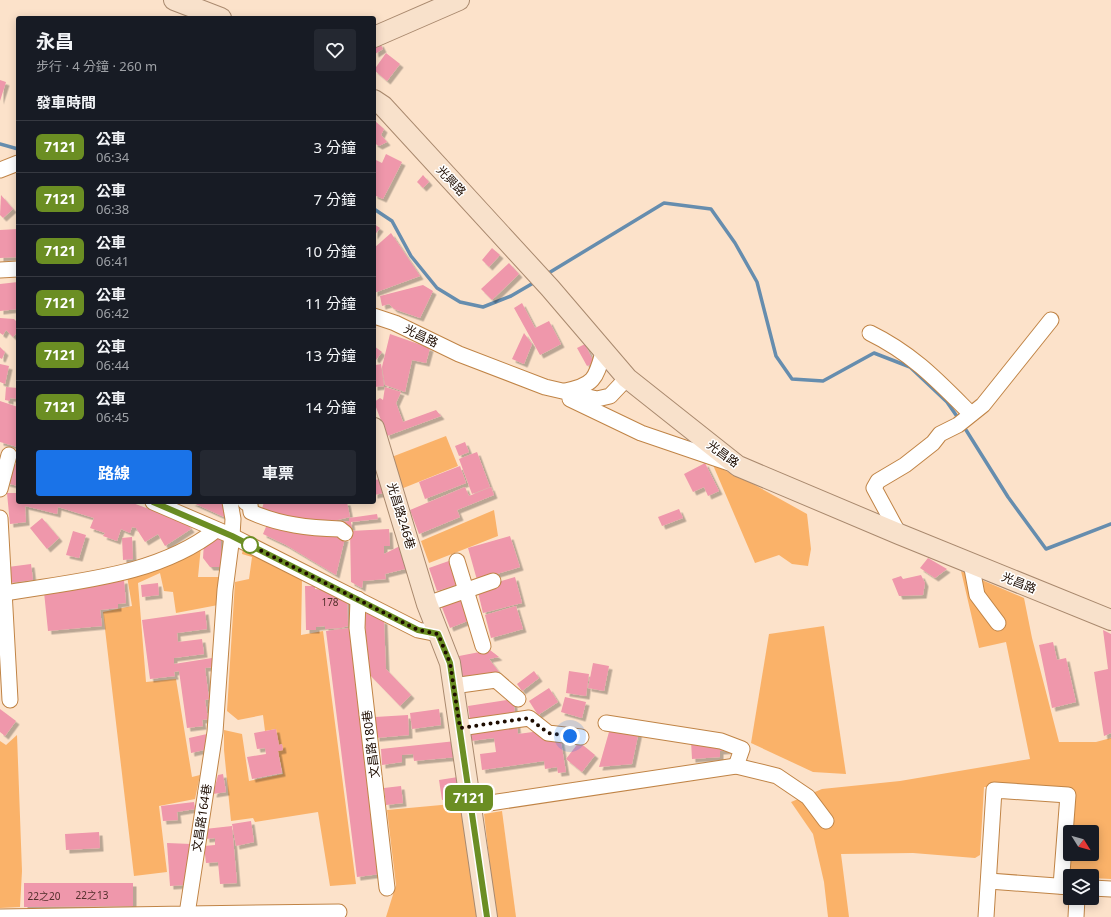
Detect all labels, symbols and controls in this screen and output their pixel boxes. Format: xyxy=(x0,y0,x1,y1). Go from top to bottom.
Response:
text: 永昌 xyxy=(36,28,74,54)
button: heart xyxy=(314,29,356,71)
text: 步行 · 4 分鐘 · 260 m xyxy=(36,57,157,75)
text: 發車時間 xyxy=(36,92,96,112)
text: 公車 xyxy=(96,128,126,148)
text: 7121 xyxy=(44,137,76,156)
text: 3 分鐘 xyxy=(314,137,356,157)
text: 06:34 xyxy=(96,148,129,166)
street label: 光興路 xyxy=(433,162,470,200)
text: 公車 xyxy=(96,180,126,200)
text: 7121 xyxy=(44,189,76,208)
text: 7 分鐘 xyxy=(314,189,356,209)
text: 06:38 xyxy=(96,200,129,218)
text: 公車 xyxy=(96,232,126,252)
text: 7121 xyxy=(44,241,76,260)
text: 10 分鐘 xyxy=(305,241,356,261)
text: 06:41 xyxy=(96,252,129,270)
text: 公車 xyxy=(96,284,126,304)
text: 7121 xyxy=(44,293,76,312)
text: 11 分鐘 xyxy=(305,293,356,313)
text: 06:42 xyxy=(96,304,129,322)
street label: 光昌路 xyxy=(401,320,441,351)
text: 公車 xyxy=(96,336,126,356)
text: 7121 xyxy=(44,345,76,364)
text: 13 分鐘 xyxy=(305,345,356,365)
text: 06:44 xyxy=(96,356,129,374)
text: 公車 xyxy=(96,388,126,408)
text: 7121 xyxy=(44,397,76,416)
text: 14 分鐘 xyxy=(305,397,356,417)
text: 06:45 xyxy=(96,408,129,426)
street label: 光昌路 xyxy=(704,436,743,471)
button: 路線 xyxy=(36,450,192,496)
button: 車票 xyxy=(200,450,356,496)
street label: 光昌路246巷 xyxy=(383,481,420,551)
unlabelled marker xyxy=(241,536,259,554)
street label: 光昌路 xyxy=(999,568,1039,597)
house number: 178 xyxy=(321,595,339,609)
street label: 文昌路180巷 xyxy=(358,709,383,779)
your location xyxy=(560,726,580,746)
street label: 文昌路164巷 xyxy=(188,783,215,853)
line badge: 7121 xyxy=(441,785,497,811)
text: 7121 xyxy=(453,788,485,807)
north arrow xyxy=(1063,825,1099,861)
map controls xyxy=(1063,825,1099,905)
button: layers xyxy=(1063,869,1099,905)
house number: 22之13 xyxy=(76,888,109,902)
house number: 22之20 xyxy=(28,889,61,903)

